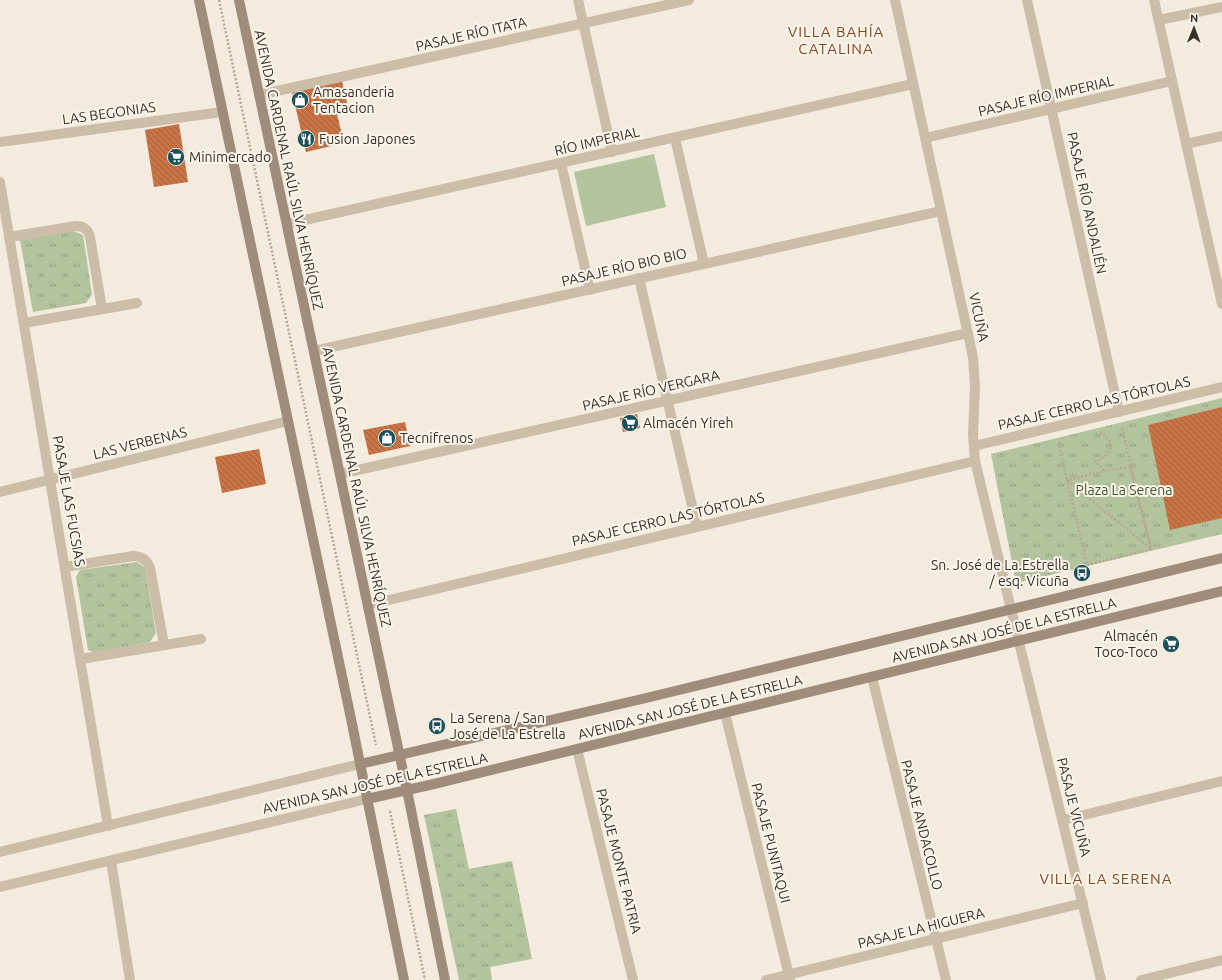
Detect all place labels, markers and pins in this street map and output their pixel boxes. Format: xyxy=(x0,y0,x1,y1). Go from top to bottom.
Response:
place label: Amasanderia Tentacion xyxy=(313,84,394,116)
shop icon: Amasanderia Tentacion xyxy=(290,90,310,110)
restaurant icon: Fusion Japones xyxy=(296,129,316,149)
place label: Fusion Japones xyxy=(319,131,415,147)
supermarket icon: Minimercado xyxy=(166,147,186,167)
place label: Minimercado xyxy=(189,149,271,165)
supermarket icon: Almacén Yireh xyxy=(620,413,640,433)
place label: Almacén Yireh xyxy=(643,415,734,431)
shop icon: Tecnifrenos xyxy=(377,428,397,448)
place label: Tecnifrenos xyxy=(400,430,473,446)
place label: Sn. José de La.Estrella / esq. Vicuña xyxy=(931,557,1069,589)
bus stop icon: Sn. José de La.Estrella / esq. Vicuña xyxy=(1072,563,1092,583)
place label: Almacén Toco-Toco xyxy=(1095,628,1158,660)
supermarket icon: Almacén Toco-Toco xyxy=(1161,634,1181,654)
place label: La Serena / San José de La Estrella xyxy=(450,710,566,742)
bus stop icon: La Serena / San José de La Estrella xyxy=(427,716,447,736)

